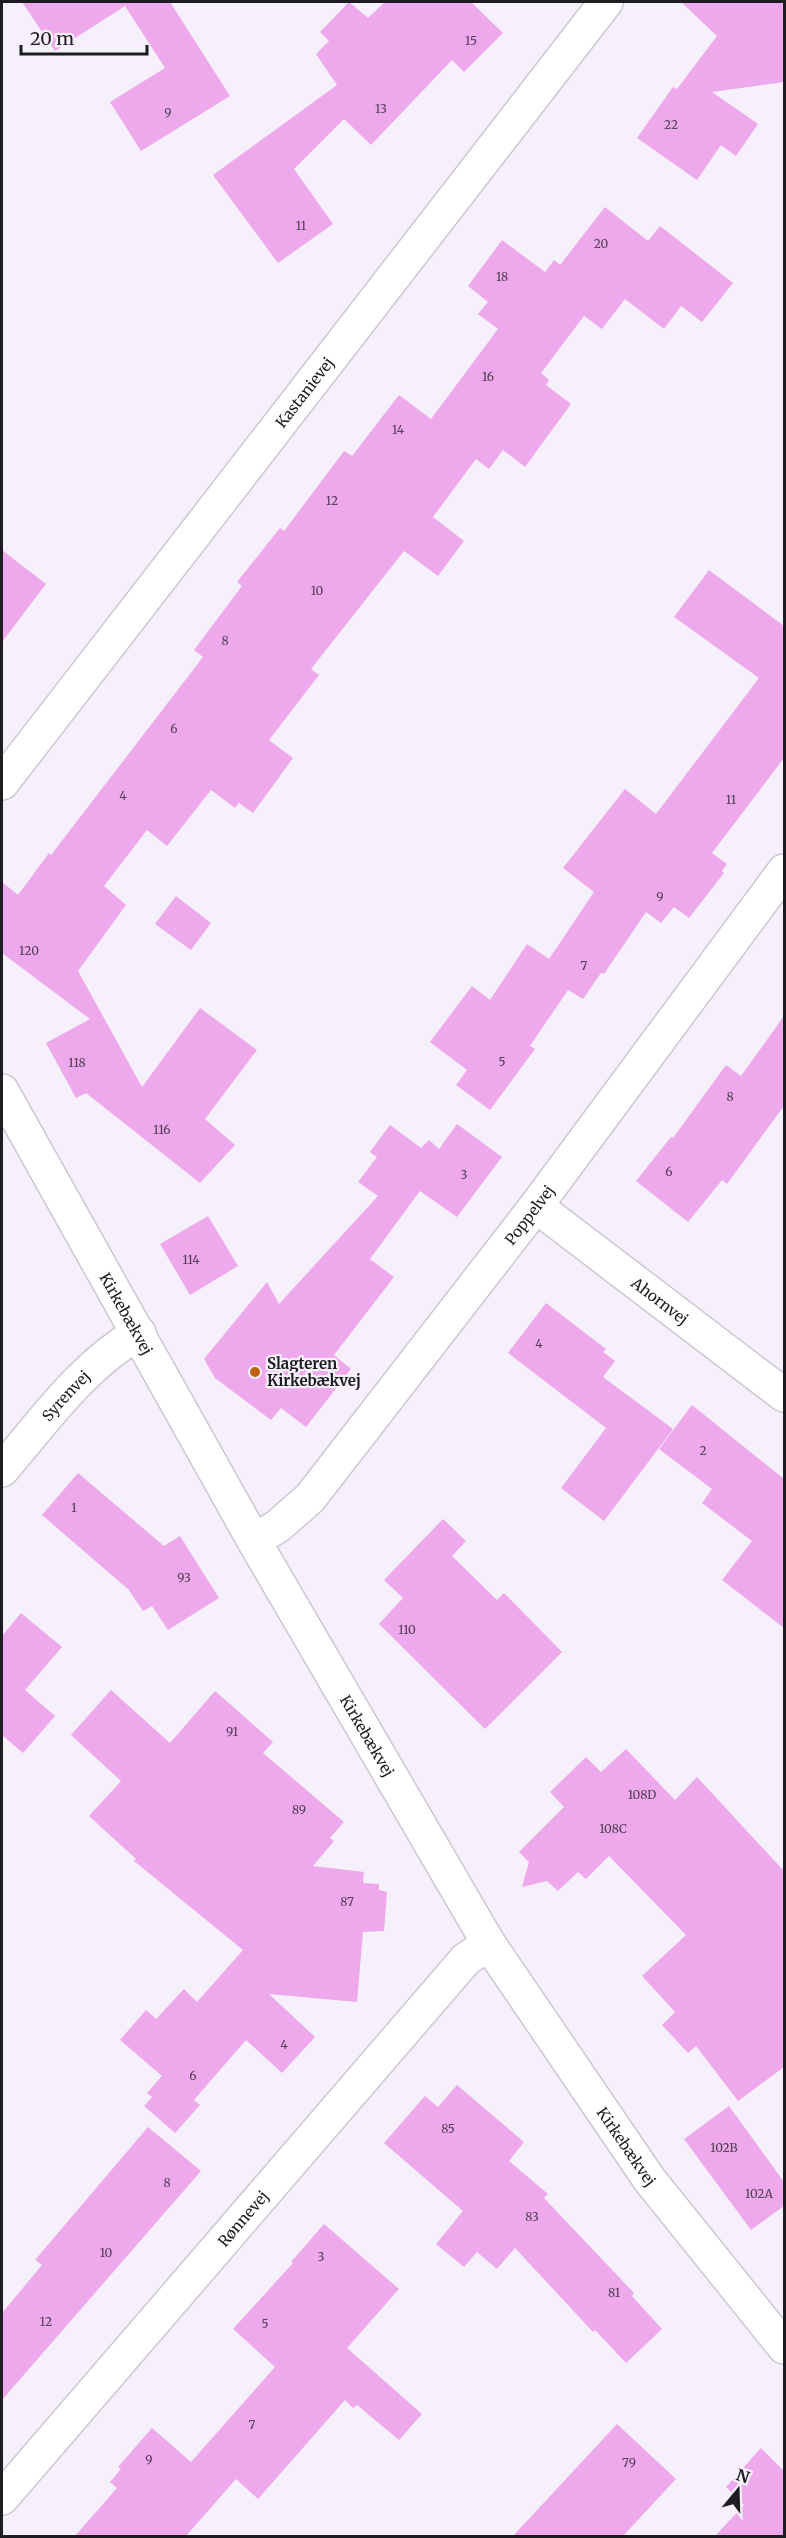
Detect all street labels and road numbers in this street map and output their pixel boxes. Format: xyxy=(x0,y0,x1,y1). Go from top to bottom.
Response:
street label: Kastanievej xyxy=(271,353,337,431)
street label: Poppelvej xyxy=(500,1181,558,1248)
street label: Kirkebækvej xyxy=(96,1269,157,1358)
street label: Ahornvej xyxy=(627,1272,692,1328)
street label: Syrenvej xyxy=(38,1366,93,1425)
street label: Kirkebækvej xyxy=(336,1691,399,1780)
street label: Kirkebækvej xyxy=(593,2103,660,2190)
street label: Rønnevej xyxy=(213,2186,272,2250)

